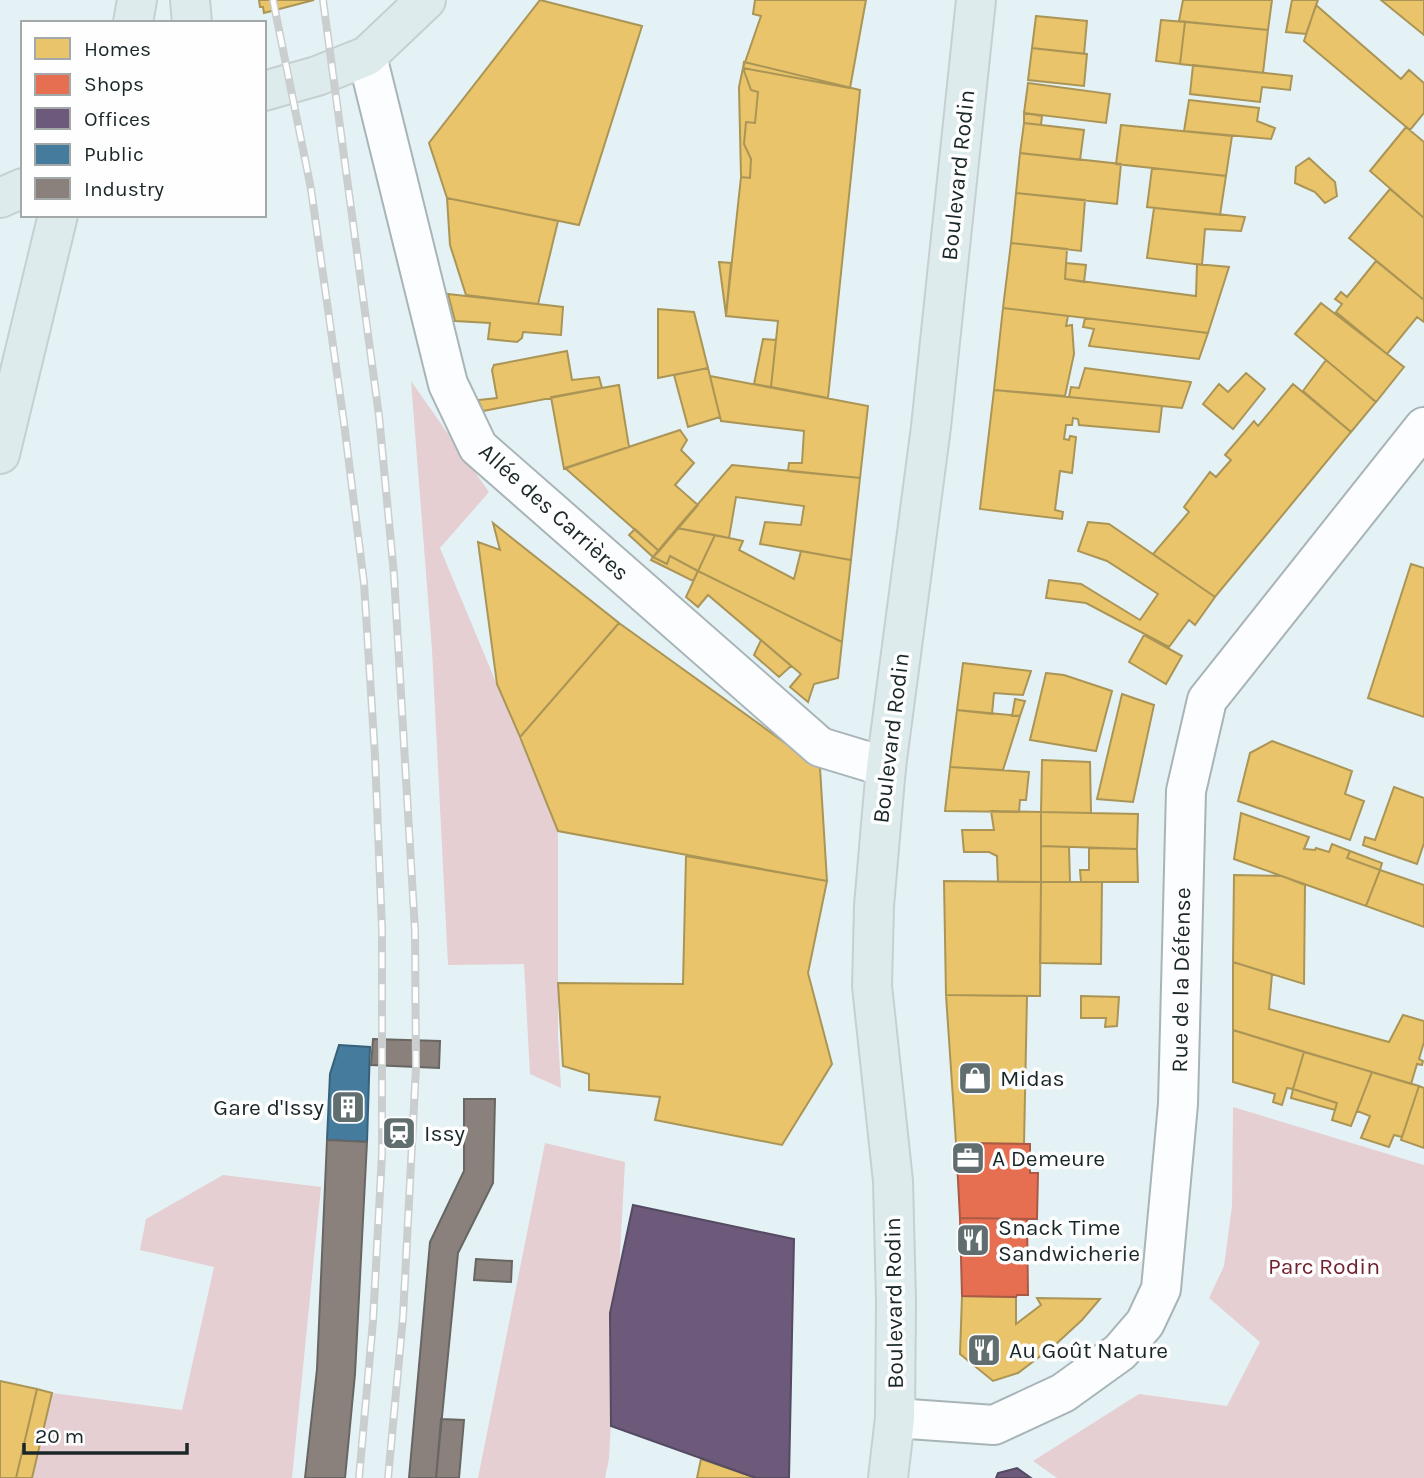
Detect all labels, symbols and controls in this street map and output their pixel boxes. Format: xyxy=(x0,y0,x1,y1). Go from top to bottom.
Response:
legend xyxy=(21,21,266,217)
text: Homes xyxy=(84,37,151,61)
text: Shops xyxy=(84,72,144,96)
street label: Boulevard Rodin xyxy=(936,88,980,262)
text: Offices xyxy=(84,107,151,131)
text: Public xyxy=(84,142,144,166)
text: Industry xyxy=(84,177,164,201)
street label: Allée des Carrières xyxy=(473,438,635,586)
street label: Boulevard Rodin xyxy=(867,651,915,825)
street label: Rue de la Défense xyxy=(1166,887,1196,1073)
shop icon: Midas xyxy=(956,1059,994,1097)
place label: Midas xyxy=(1000,1065,1065,1092)
building icon: Gare d'Issy xyxy=(329,1088,367,1126)
place label: Gare d'Issy xyxy=(213,1094,324,1121)
station icon: Issy xyxy=(380,1114,418,1152)
place label: Issy xyxy=(424,1120,465,1147)
office icon: A Demeure xyxy=(949,1139,987,1177)
place label: A Demeure xyxy=(992,1145,1105,1172)
place label: Snack Time Sandwicherie xyxy=(998,1214,1140,1267)
street label: Boulevard Rodin xyxy=(879,1217,909,1389)
restaurant icon: Snack Time Sandwicherie xyxy=(954,1221,992,1259)
park label: Parc Rodin xyxy=(1268,1253,1380,1280)
restaurant icon: Au Goût Nature xyxy=(965,1331,1003,1369)
place label: Au Goût Nature xyxy=(1009,1337,1168,1364)
scale bar xyxy=(24,1412,187,1456)
text: 20 m xyxy=(35,1424,84,1448)

